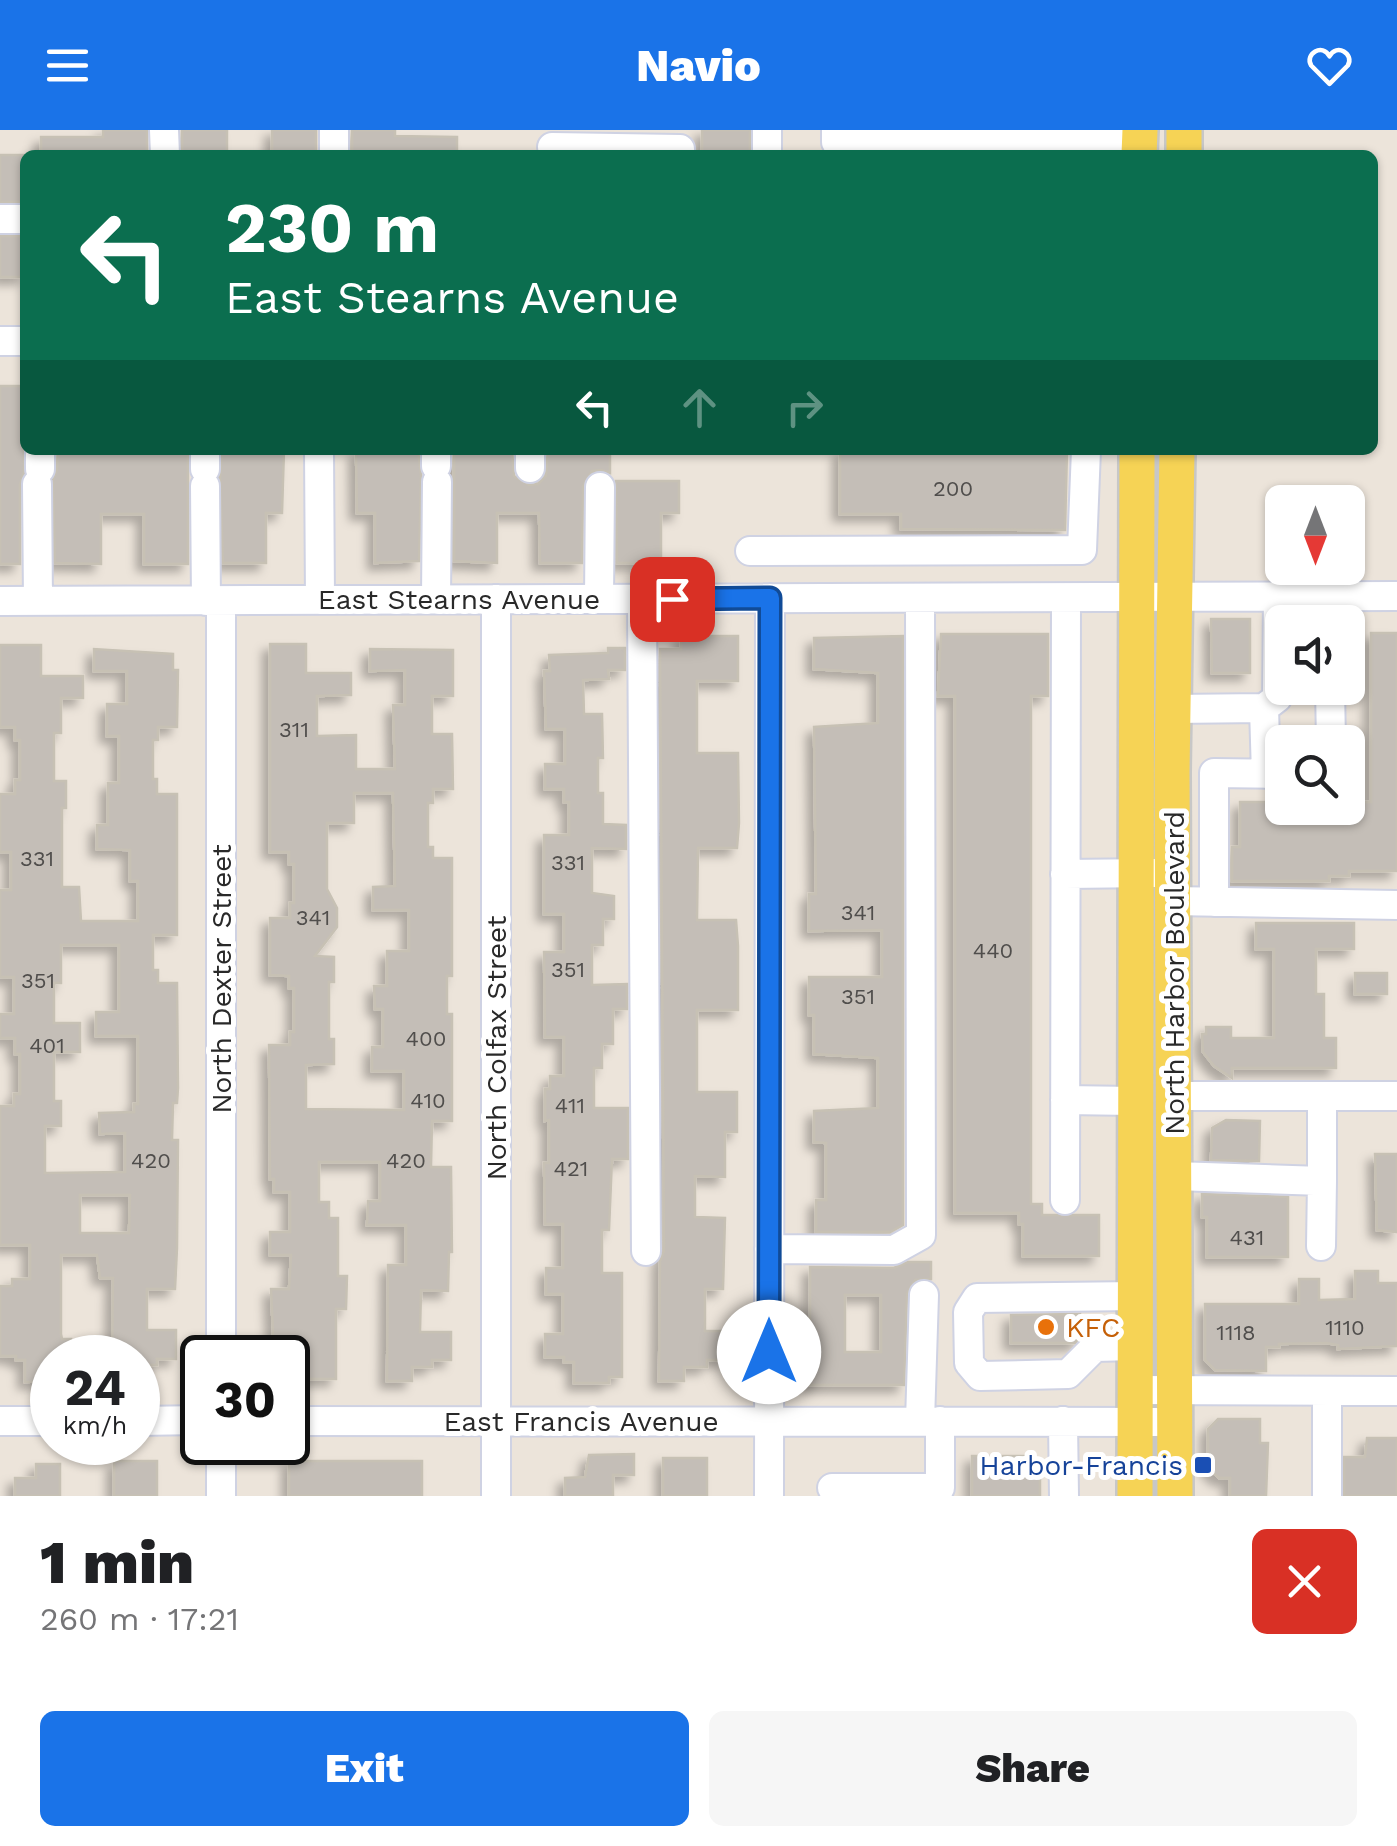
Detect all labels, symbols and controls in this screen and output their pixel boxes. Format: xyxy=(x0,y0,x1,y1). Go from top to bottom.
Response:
icon: menu xyxy=(40,38,95,93)
icon: heart xyxy=(1302,38,1357,93)
text: Navio xyxy=(636,39,761,92)
text: 230 m xyxy=(225,187,439,269)
icon: left xyxy=(60,190,190,320)
text: East Stearns Avenue xyxy=(225,271,679,324)
icon: left xyxy=(567,380,622,435)
icon: ahead xyxy=(672,380,727,435)
icon: right xyxy=(777,380,832,435)
house number: 200 xyxy=(933,476,973,501)
north arrow xyxy=(1265,485,1365,585)
map controls xyxy=(1265,485,1365,825)
pin xyxy=(630,557,715,642)
icon: arrive xyxy=(645,572,700,627)
street label: East Stearns Avenue xyxy=(318,583,600,616)
button: sound xyxy=(1265,605,1365,705)
house number: 311 xyxy=(279,717,309,742)
button: search xyxy=(1265,725,1365,825)
street label: North Harbor Boulevard xyxy=(1158,811,1191,1135)
street label: North Dexter Street xyxy=(205,844,238,1114)
house number: 331 xyxy=(20,846,54,871)
house number: 331 xyxy=(551,850,585,875)
house number: 341 xyxy=(841,900,875,925)
house number: 341 xyxy=(296,905,330,930)
street label: North Colfax Street xyxy=(480,915,513,1181)
house number: 440 xyxy=(973,938,1013,963)
house number: 351 xyxy=(551,957,585,982)
house number: 351 xyxy=(21,968,55,993)
house number: 351 xyxy=(841,984,875,1009)
house number: 400 xyxy=(406,1026,446,1051)
house number: 401 xyxy=(29,1033,65,1058)
house number: 410 xyxy=(410,1088,446,1113)
house number: 411 xyxy=(555,1093,585,1118)
house number: 420 xyxy=(131,1148,171,1173)
house number: 420 xyxy=(386,1148,426,1173)
house number: 421 xyxy=(554,1156,588,1181)
house number: 431 xyxy=(1230,1225,1264,1250)
position arrow xyxy=(717,1300,821,1404)
place label: KFC xyxy=(1066,1311,1120,1344)
house number: 1110 xyxy=(1325,1315,1365,1340)
marker: KFC xyxy=(1035,1316,1057,1338)
house number: 1118 xyxy=(1216,1320,1256,1345)
speed limit sign: 30 xyxy=(180,1335,310,1465)
text: 24 xyxy=(64,1358,126,1417)
street label: East Francis Avenue xyxy=(443,1405,719,1438)
text: km/h xyxy=(63,1411,127,1440)
place label: Harbor-Francis xyxy=(979,1449,1183,1482)
marker: Harbor-Francis xyxy=(1192,1454,1214,1476)
text: 1 min xyxy=(40,1527,194,1598)
button: close xyxy=(1252,1529,1357,1634)
text: 260 m · 17:21 xyxy=(40,1600,239,1638)
button: Exit xyxy=(40,1711,689,1826)
button: Share xyxy=(709,1711,1357,1826)

